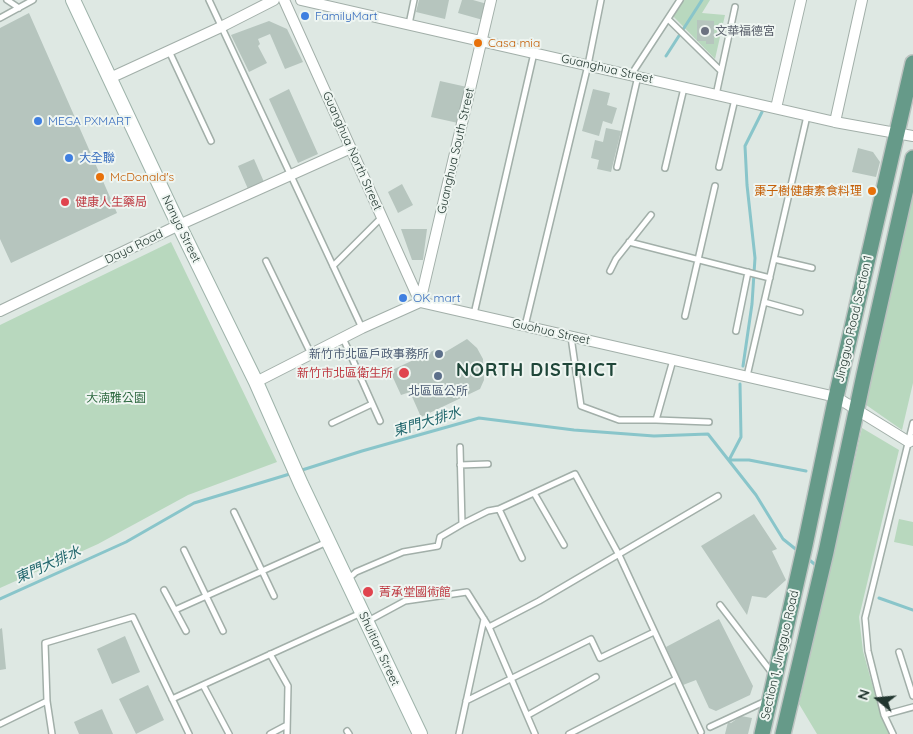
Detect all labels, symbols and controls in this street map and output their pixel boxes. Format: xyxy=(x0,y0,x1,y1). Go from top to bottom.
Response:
place label: FamilyMart xyxy=(315,9,378,23)
marker: FamilyMart xyxy=(299,10,311,22)
place label: 文華福德宮 xyxy=(715,24,775,38)
marker: 文華福德宮 xyxy=(699,25,711,37)
place label: Casa mia xyxy=(488,36,540,50)
marker: Casa mia xyxy=(472,37,484,49)
street label: Guanghua Street xyxy=(560,51,654,87)
street label: Guanghua South Street xyxy=(434,87,478,215)
street label: Guanghua North Street xyxy=(319,89,385,213)
place label: MEGA PXMART xyxy=(48,114,131,128)
marker: MEGA PXMART xyxy=(32,115,44,127)
place label: 大全聯 xyxy=(79,151,115,165)
marker: 大全聯 xyxy=(63,152,75,164)
place label: McDonald's xyxy=(110,170,174,184)
marker: McDonald's xyxy=(94,171,106,183)
place label: 棗子樹健康素食料理 xyxy=(754,184,862,198)
marker: 棗子樹健康素食料理 xyxy=(866,185,878,197)
street label: Nanya Street xyxy=(159,193,203,265)
place label: 健康人生藥局 xyxy=(75,195,147,209)
marker: 健康人生藥局 xyxy=(59,196,71,208)
street label: Daya Road xyxy=(103,227,165,267)
street label: Jingguo Road Section 1 xyxy=(832,254,876,384)
place label: OK mart xyxy=(413,291,460,305)
marker: OK mart xyxy=(397,292,409,304)
street label: Guohua Street xyxy=(511,316,591,348)
place label: 新竹市北區戶政事務所 xyxy=(309,347,429,361)
marker: 新竹市北區戶政事務所 xyxy=(433,348,445,360)
district label: NORTH DISTRICT xyxy=(454,360,620,382)
place label: 新竹市北區衛生所 xyxy=(297,366,393,380)
marker: 新竹市北區衛生所 xyxy=(397,366,411,380)
marker: 北區區公所 xyxy=(432,370,444,382)
place label: 北區區公所 xyxy=(408,384,468,398)
park label: 大湳雅公園 xyxy=(86,391,146,405)
water label: 東門大排水 xyxy=(391,404,463,440)
water label: 東門大排水 xyxy=(13,543,83,587)
marker: 菁承堂國術館 xyxy=(361,585,375,599)
place label: 菁承堂國術館 xyxy=(379,585,451,599)
street label: Section 1, Jingguo Road xyxy=(758,589,802,721)
street label: Shuitian Street xyxy=(356,610,402,688)
north arrow xyxy=(853,674,903,724)
text: N xyxy=(854,687,874,702)

